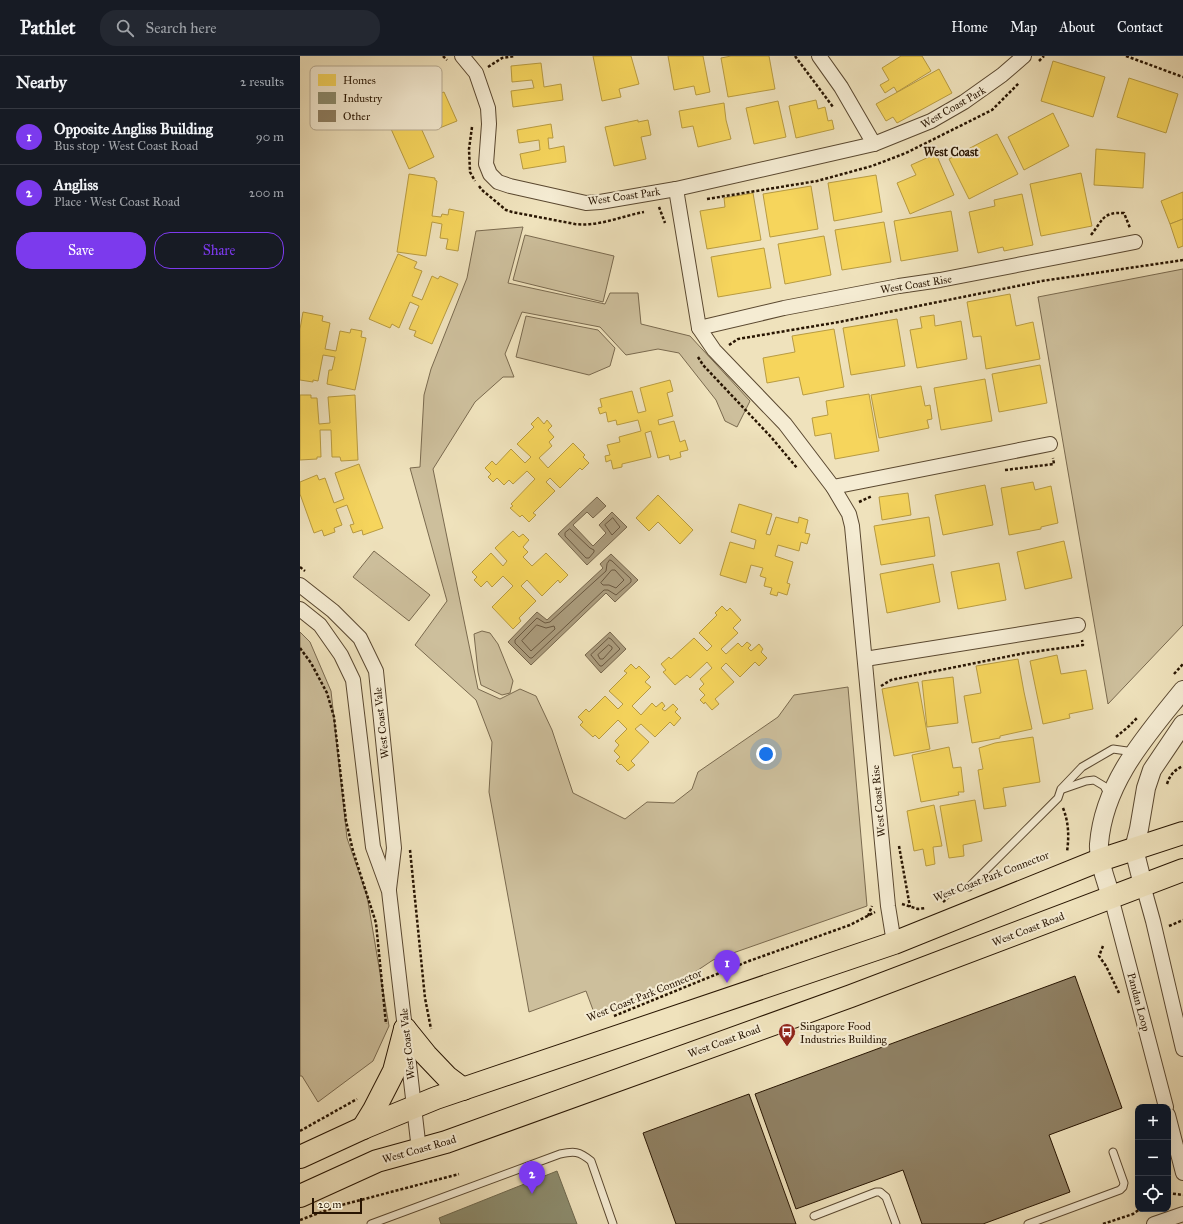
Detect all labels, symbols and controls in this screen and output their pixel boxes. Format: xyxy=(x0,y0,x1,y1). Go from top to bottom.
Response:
search box xyxy=(100,10,380,46)
text: Pathlet xyxy=(20,16,76,39)
icon: search xyxy=(114,17,136,39)
text: Search here xyxy=(146,19,217,37)
text: Home xyxy=(951,19,988,36)
text: Map xyxy=(1010,19,1037,36)
text: About xyxy=(1059,19,1095,36)
text: Contact xyxy=(1117,19,1163,36)
legend xyxy=(310,66,442,130)
text: Nearby xyxy=(16,72,67,93)
text: 2 results xyxy=(240,74,284,90)
text: Homes xyxy=(343,74,376,87)
street label: West Coast Park xyxy=(918,83,989,131)
text: Industry xyxy=(343,92,383,105)
text: Other xyxy=(343,110,371,123)
text: Opposite Angliss Building xyxy=(54,120,213,138)
text: 1 xyxy=(26,129,32,145)
text: 90 m xyxy=(256,129,284,145)
text: Bus stop · West Coast Road xyxy=(54,138,198,154)
district label: West Coast xyxy=(923,145,979,159)
text: Angliss xyxy=(54,176,98,194)
text: 2 xyxy=(26,185,32,201)
text: 200 m xyxy=(249,185,284,201)
street label: West Coast Park xyxy=(587,185,662,208)
text: Place · West Coast Road xyxy=(54,194,180,210)
button: Save xyxy=(16,232,146,269)
button: Share xyxy=(154,232,284,269)
street label: West Coast Rise xyxy=(879,272,953,297)
street label: West Coast Vale xyxy=(371,686,392,759)
your location xyxy=(756,744,776,764)
street label: West Coast Rise xyxy=(869,764,888,838)
street label: West Coast Park Connector xyxy=(931,848,1052,905)
street label: West Coast Road xyxy=(990,910,1067,949)
pin: 1 xyxy=(714,950,740,983)
street label: West Coast Park Connector xyxy=(585,966,704,1025)
street label: Pandan Loop xyxy=(1124,971,1153,1033)
street label: West Coast Vale xyxy=(397,1007,418,1080)
place label: Singapore Food Industries Building xyxy=(800,1020,888,1046)
street label: West Coast Road xyxy=(686,1022,763,1061)
bus stop icon: Singapore Food Industries Building xyxy=(777,1022,797,1047)
map controls xyxy=(1135,1104,1171,1212)
button: + xyxy=(1135,1104,1171,1140)
street label: West Coast Road xyxy=(381,1133,458,1166)
button: − xyxy=(1135,1140,1171,1176)
pin: 2 xyxy=(519,1161,545,1194)
button: locate xyxy=(1135,1176,1171,1212)
scale bar xyxy=(312,1196,362,1215)
text: 20 m xyxy=(318,1198,341,1211)

